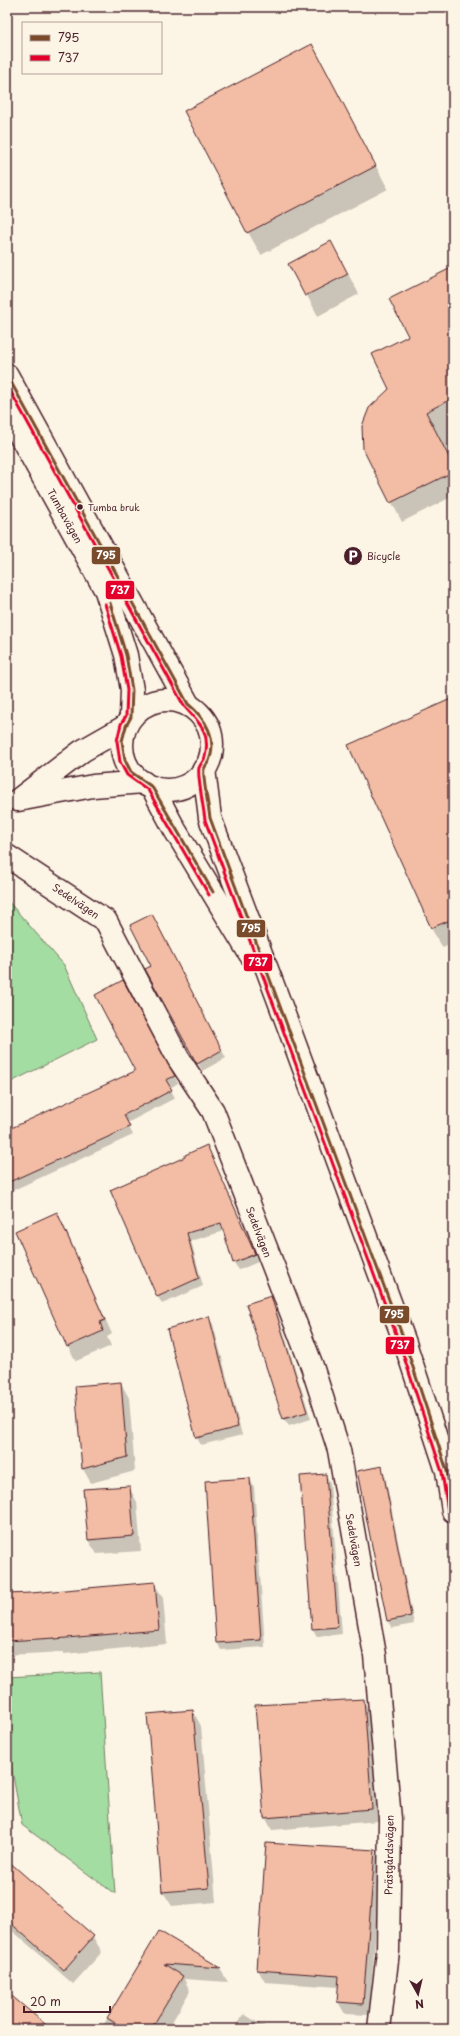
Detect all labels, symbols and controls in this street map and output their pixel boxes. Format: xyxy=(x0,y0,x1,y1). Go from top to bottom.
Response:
legend xyxy=(22,22,162,74)
text: 795 xyxy=(58,28,79,46)
text: 737 xyxy=(58,48,79,66)
street label: Tumbavägen xyxy=(44,486,87,546)
place label: Tumba bruk xyxy=(88,500,140,514)
marker: Tumba bruk xyxy=(75,502,85,512)
parking icon: Bicycle xyxy=(342,545,364,567)
line badge: 795 xyxy=(91,546,121,565)
text: 795 xyxy=(96,546,116,563)
place label: Bicycle xyxy=(367,548,401,564)
line badge: 737 xyxy=(105,580,135,600)
text: 737 xyxy=(110,581,131,598)
street label: Sedelvägen xyxy=(50,879,103,922)
line badge: 795 xyxy=(236,919,266,938)
text: 795 xyxy=(241,919,261,936)
line badge: 737 xyxy=(243,953,273,972)
text: 737 xyxy=(248,953,269,970)
street label: Sedelvägen xyxy=(243,1204,276,1260)
line badge: 795 xyxy=(379,1305,410,1324)
text: 795 xyxy=(384,1305,404,1322)
line badge: 737 xyxy=(385,1336,415,1355)
text: 737 xyxy=(390,1336,411,1353)
street label: Sedelvägen xyxy=(342,1512,367,1568)
street label: Prästgårdsvägen xyxy=(380,1815,397,1895)
north arrow xyxy=(398,1974,438,2014)
scale bar xyxy=(24,1988,110,2014)
text: 20 m xyxy=(30,1992,61,2010)
text: N xyxy=(414,1995,425,2013)

